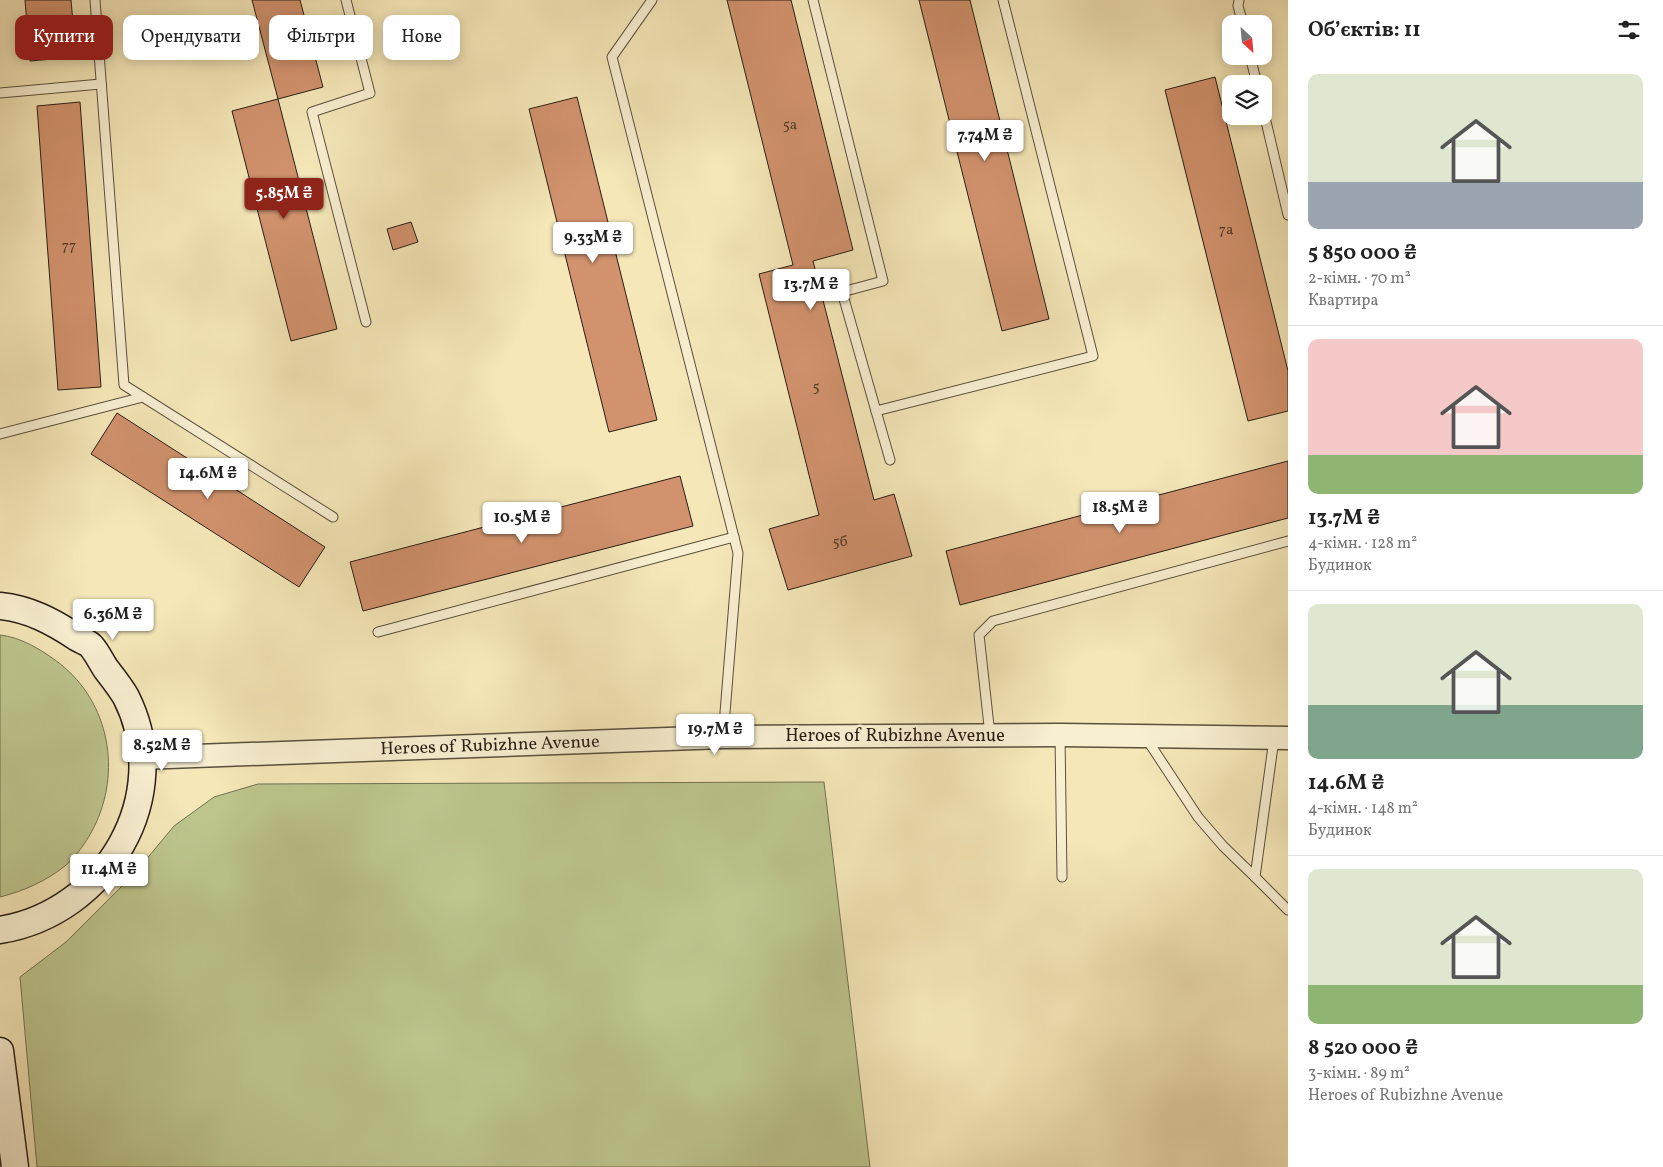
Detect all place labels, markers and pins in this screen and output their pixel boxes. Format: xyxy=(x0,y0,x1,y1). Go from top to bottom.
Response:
pin: 7.74M ₴ xyxy=(939,120,1031,162)
pin: 5.85M ₴ xyxy=(238,178,330,220)
pin: 9.33M ₴ xyxy=(547,222,639,264)
pin: 13.7M ₴ xyxy=(765,268,857,311)
pin: 14.6M ₴ xyxy=(162,458,254,500)
pin: 18.5M ₴ xyxy=(1074,492,1166,534)
pin: 10.5M ₴ xyxy=(476,502,568,544)
pin: 6.36M ₴ xyxy=(67,598,159,641)
pin: 19.7M ₴ xyxy=(669,714,761,756)
pin: 8.52M ₴ xyxy=(116,730,208,772)
pin: 11.4M ₴ xyxy=(63,854,155,896)

